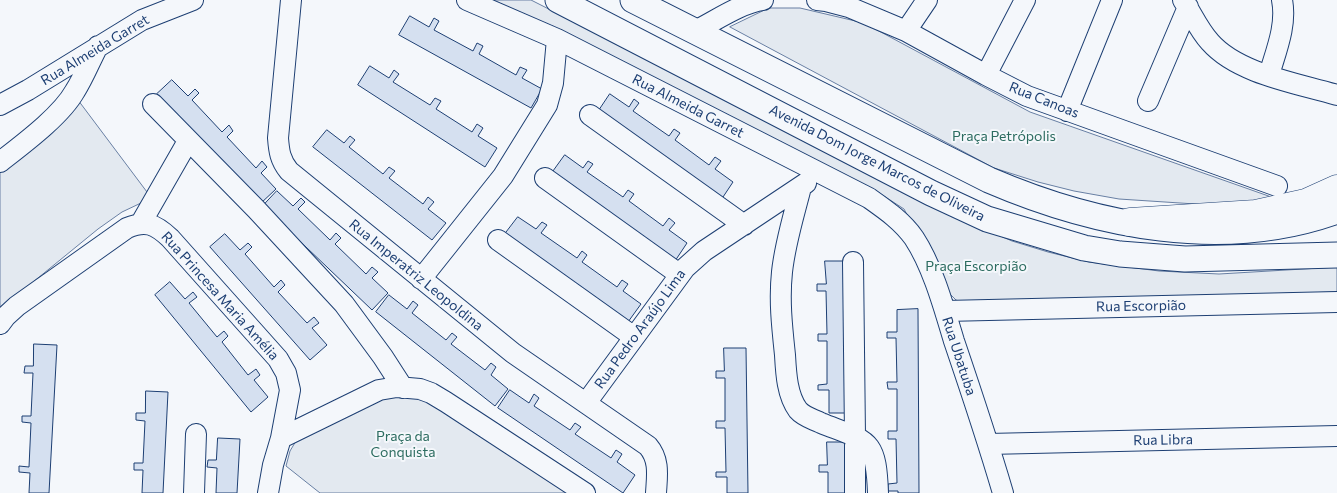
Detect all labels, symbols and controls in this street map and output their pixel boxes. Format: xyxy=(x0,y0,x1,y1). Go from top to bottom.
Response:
street label: Rua Almeida Garret xyxy=(38,11,152,89)
street label: Rua Almeida Garret xyxy=(629,71,747,141)
street label: Rua Canoas xyxy=(1006,78,1082,122)
street label: Avenida Dom Jorge Marcos de Oliveira xyxy=(766,101,988,225)
park label: Praça Petrópolis xyxy=(952,128,1056,144)
street label: Rua Imperatriz Leopoldina xyxy=(346,216,486,334)
street label: Rua Princesa Maria Amélia xyxy=(158,228,282,364)
park label: Praça Escorpião xyxy=(925,258,1027,274)
street label: Rua Pedro Araújo Lima xyxy=(591,266,689,392)
street label: Rua Escorpião xyxy=(1096,297,1186,315)
street label: Rua Ubatuba xyxy=(938,314,980,398)
park label: Praça da Conquista xyxy=(371,428,435,461)
street label: Rua Libra xyxy=(1133,431,1193,449)

